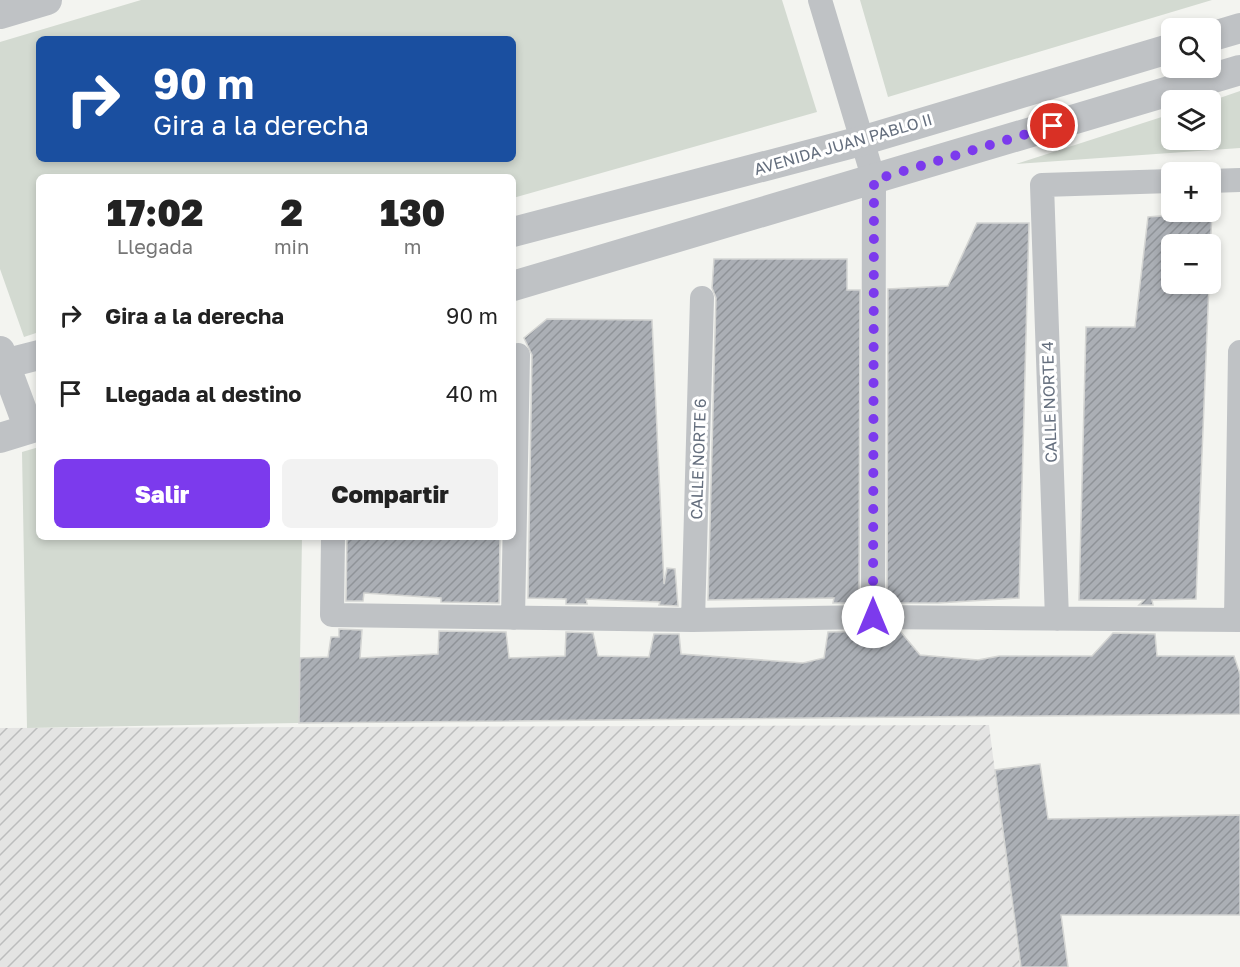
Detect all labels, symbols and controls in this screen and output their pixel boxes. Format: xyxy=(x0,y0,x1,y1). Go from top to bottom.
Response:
map controls xyxy=(1161,18,1221,294)
button: search xyxy=(1161,18,1221,78)
text: 90 m xyxy=(153,58,254,108)
icon: right xyxy=(54,60,132,138)
button: layers xyxy=(1161,90,1221,150)
pin xyxy=(1027,100,1078,151)
text: Gira a la derecha xyxy=(153,109,369,141)
street label: AVENIDA JUAN PABLO II xyxy=(752,109,934,179)
icon: arrive xyxy=(1036,109,1069,142)
button: + xyxy=(1161,162,1221,222)
text: 17:02 xyxy=(107,191,203,234)
text: 2 xyxy=(280,191,303,234)
text: 130 xyxy=(380,191,445,234)
text: Llegada xyxy=(117,234,193,258)
text: min xyxy=(274,234,309,258)
text: m xyxy=(404,234,422,258)
button: − xyxy=(1161,234,1221,294)
icon: right xyxy=(54,299,87,332)
text: Gira a la derecha xyxy=(105,302,284,329)
text: 90 m xyxy=(446,302,498,329)
street label: CALLE NORTE 4 xyxy=(1037,341,1061,463)
icon: arrive xyxy=(54,377,87,410)
text: Llegada al destino xyxy=(105,380,302,407)
text: 40 m xyxy=(446,380,498,407)
street label: CALLE NORTE 6 xyxy=(686,398,710,520)
button: Salir xyxy=(54,459,270,528)
button: Compartir xyxy=(282,459,498,528)
position arrow xyxy=(841,585,905,649)

